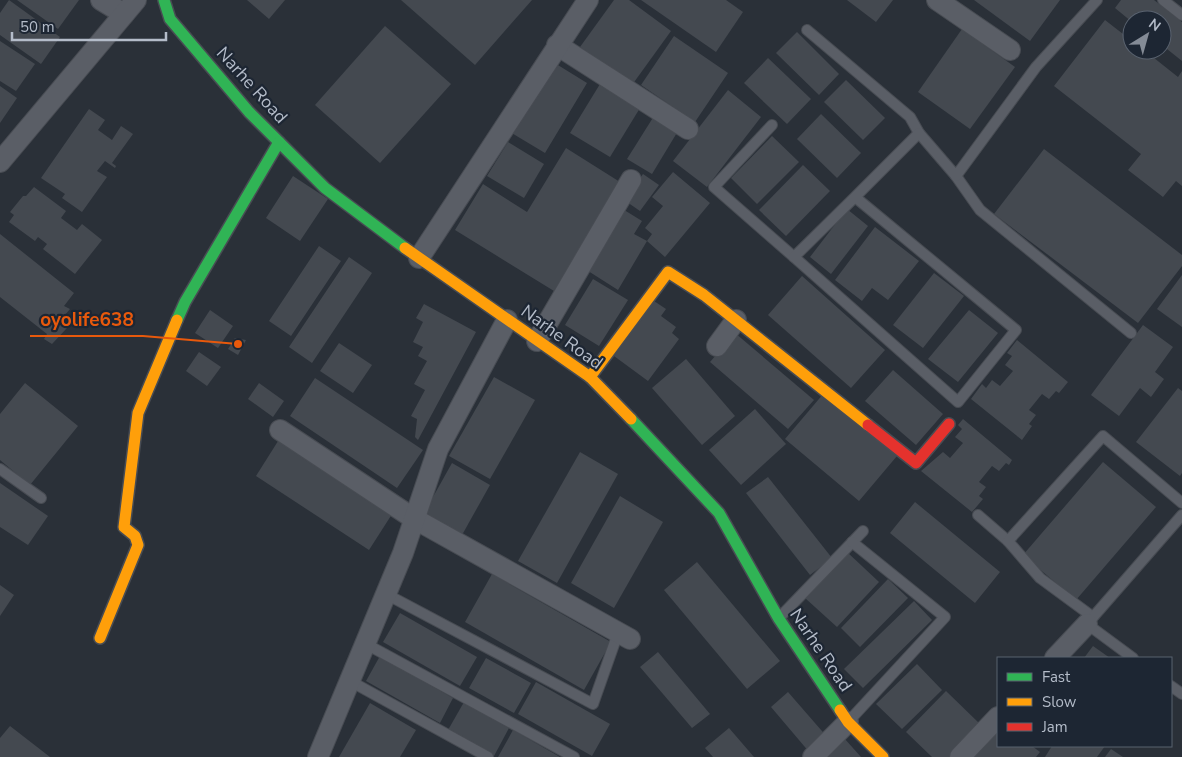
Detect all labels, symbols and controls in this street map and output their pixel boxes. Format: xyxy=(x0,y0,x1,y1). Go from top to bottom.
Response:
scale bar xyxy=(12,10,166,42)
north arrow xyxy=(1122,10,1172,60)
text: N xyxy=(1145,14,1164,36)
text: 50 m xyxy=(20,17,55,37)
street label: Narhe Road xyxy=(211,41,293,129)
street label: Narhe Road xyxy=(516,299,608,375)
callout: oyolife638 xyxy=(30,302,143,336)
text: oyolife638 xyxy=(40,307,134,333)
street label: Narhe Road xyxy=(784,604,858,696)
legend xyxy=(997,657,1172,747)
text: Fast xyxy=(1042,667,1071,687)
text: Slow xyxy=(1042,692,1077,712)
text: Jam xyxy=(1041,717,1068,737)

